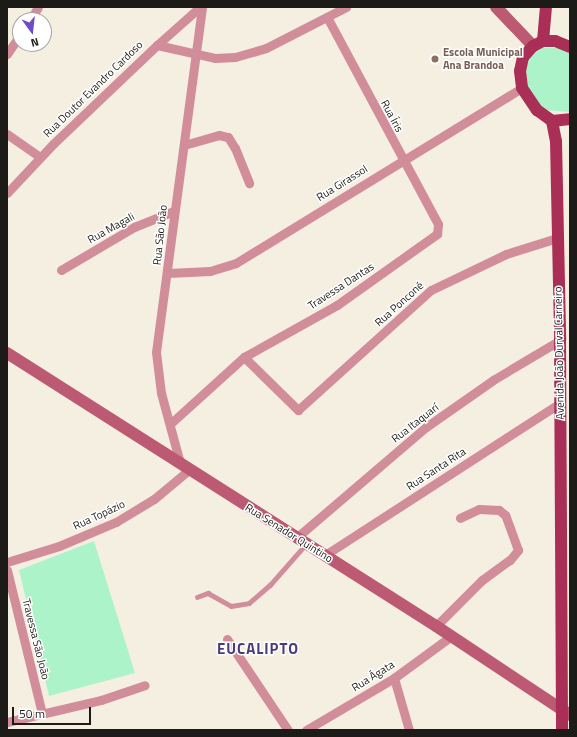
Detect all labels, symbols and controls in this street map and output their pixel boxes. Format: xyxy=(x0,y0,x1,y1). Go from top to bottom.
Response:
north arrow xyxy=(12,12,52,52)
text: N xyxy=(29,34,41,51)
street label: Rua Doutor Evandro Cardoso xyxy=(41,38,145,140)
place label: Escola Municipal Ana Brandoa xyxy=(443,46,523,72)
marker: Escola Municipal Ana Brandoa xyxy=(430,54,440,64)
street label: Rua Íris xyxy=(378,98,406,134)
street label: Rua Girassol xyxy=(314,162,370,204)
street label: Rua São João xyxy=(150,204,170,266)
street label: Rua Magali xyxy=(85,210,137,246)
street label: Travessa Dantas xyxy=(306,260,376,312)
street label: Rua Ponconé xyxy=(372,279,426,329)
street label: Avenida João Durval Carneiro xyxy=(551,286,567,420)
street label: Rua Itaquarí xyxy=(389,401,441,445)
street label: Rua Santa Rita xyxy=(404,445,468,493)
street label: Rua Topázio xyxy=(71,497,127,533)
street label: Rua Senador Quintino xyxy=(243,501,335,565)
street label: Travessa São João xyxy=(20,597,52,681)
district label: EUCALIPTO xyxy=(217,640,299,658)
street label: Rua Ágata xyxy=(349,658,397,694)
scale bar xyxy=(14,699,93,725)
text: 50 m xyxy=(19,704,45,723)

